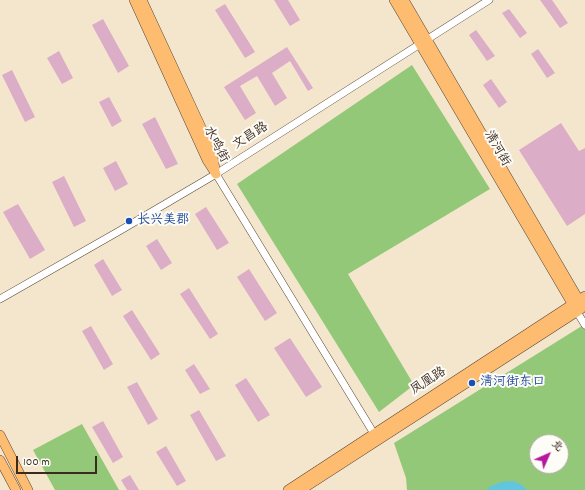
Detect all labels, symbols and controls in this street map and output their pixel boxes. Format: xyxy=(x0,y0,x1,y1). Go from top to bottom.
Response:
street label: 文昌路 xyxy=(230,120,272,154)
street label: 水鸣街 xyxy=(199,124,231,166)
street label: 清河街 xyxy=(479,128,513,170)
place label: 长兴美郡 xyxy=(137,213,189,229)
marker: 长兴美郡 xyxy=(124,216,134,226)
street label: 凤凰路 xyxy=(408,365,450,399)
place label: 清河街东口 xyxy=(480,375,545,391)
marker: 清河街东口 xyxy=(467,378,477,388)
north arrow xyxy=(529,434,569,474)
text: 北 xyxy=(547,437,566,456)
scale bar xyxy=(18,448,99,474)
text: 100 m xyxy=(23,454,50,471)

